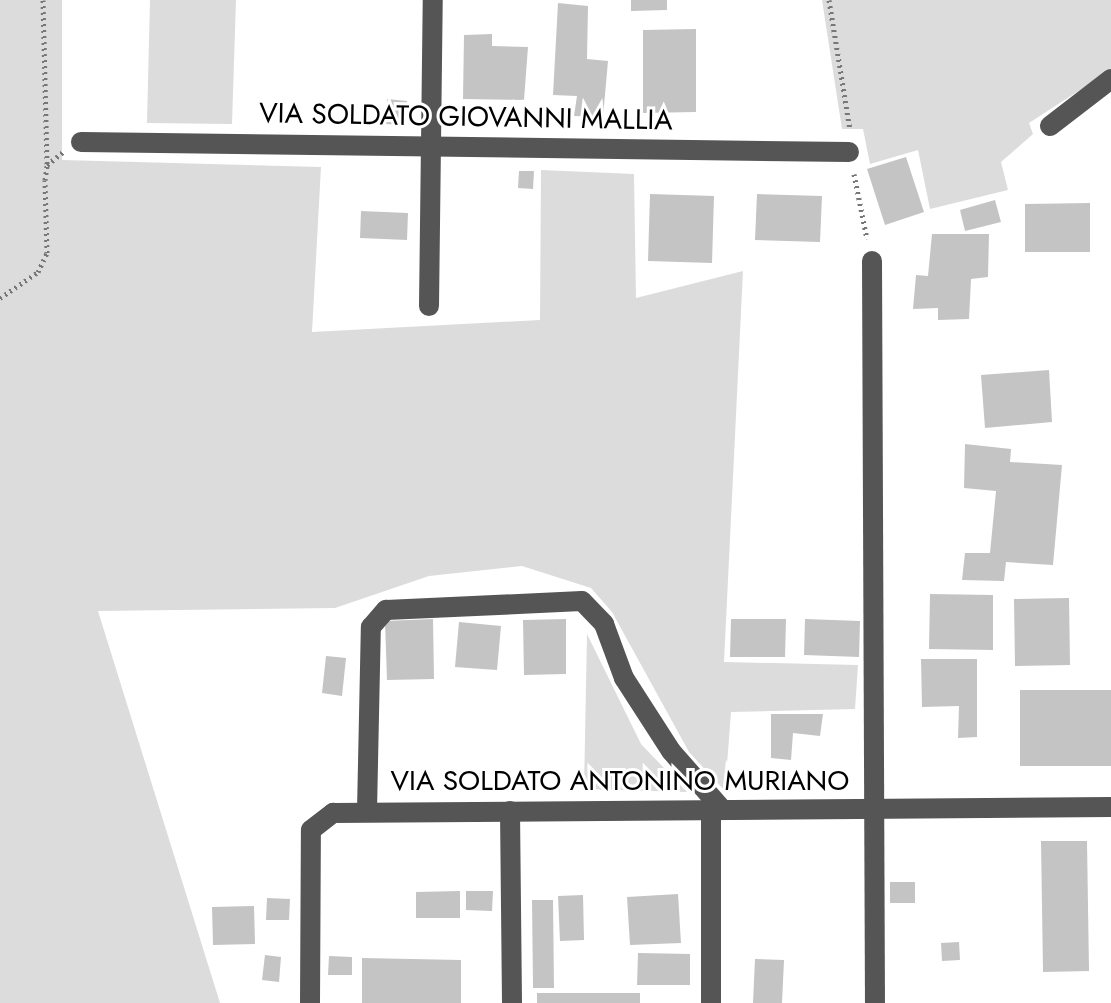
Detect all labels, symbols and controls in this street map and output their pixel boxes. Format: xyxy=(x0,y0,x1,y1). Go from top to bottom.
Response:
street label: VIA SOLDATO GIOVANNI MALLIA xyxy=(259,97,673,137)
street label: VIA SOLDATO ANTONINO MURIANO xyxy=(391,764,849,798)

